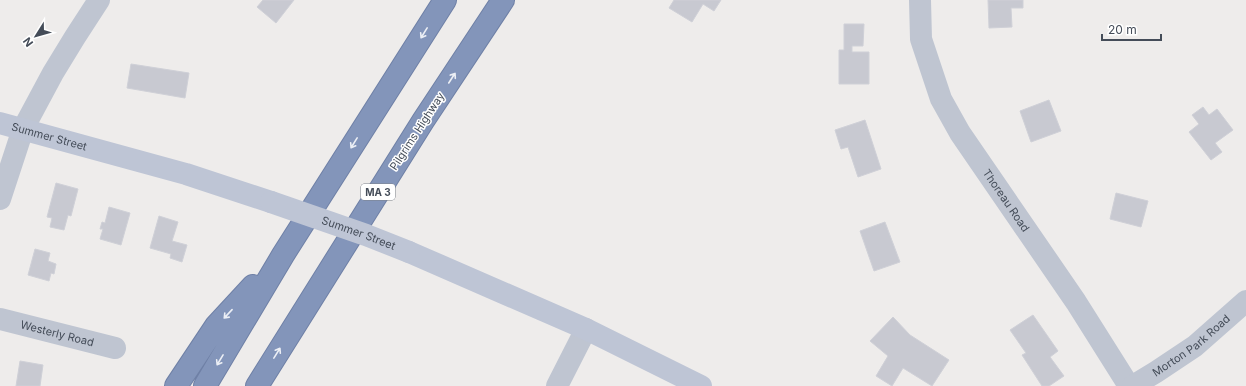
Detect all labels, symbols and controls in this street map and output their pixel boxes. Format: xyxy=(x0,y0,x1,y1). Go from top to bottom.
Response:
north arrow xyxy=(16,16,56,56)
scale bar xyxy=(1102,16,1161,42)
text: 20 m xyxy=(1108,22,1137,37)
one-way arrow xyxy=(419,27,427,39)
text: N xyxy=(20,34,36,50)
one-way arrow xyxy=(448,72,456,83)
street label: Pilgrims Highway xyxy=(387,89,447,173)
street label: Summer Street xyxy=(10,119,89,154)
one-way arrow xyxy=(350,137,358,149)
street label: Thoreau Road xyxy=(980,166,1033,235)
road number: MA 3 xyxy=(361,184,395,200)
street label: Summer Street xyxy=(320,213,398,253)
one-way arrow xyxy=(223,309,232,319)
street label: Morton Park Road xyxy=(1150,312,1233,379)
street label: Westerly Road xyxy=(19,317,95,349)
one-way arrow xyxy=(274,347,282,359)
one-way arrow xyxy=(216,354,224,365)

